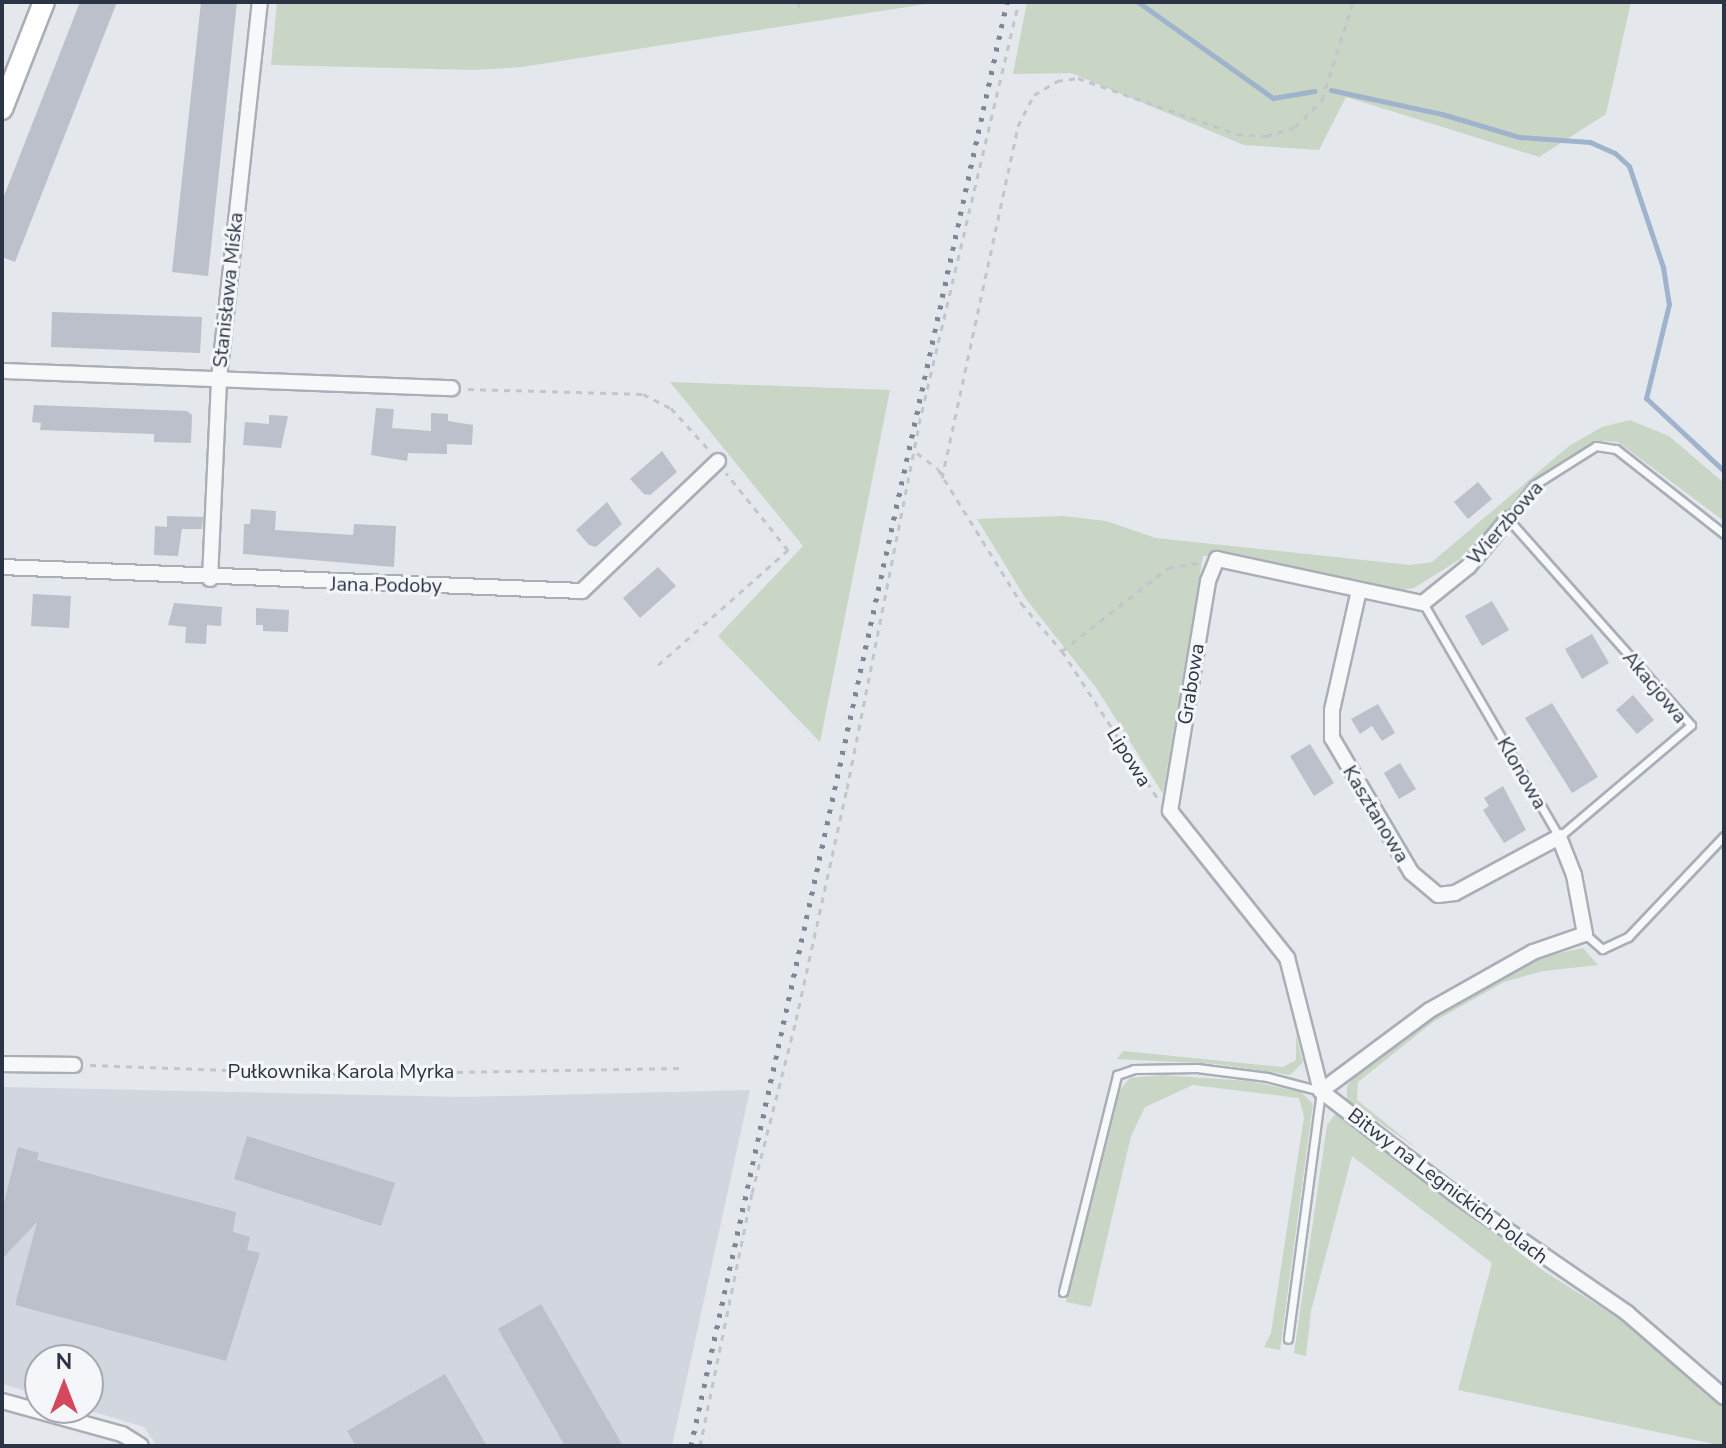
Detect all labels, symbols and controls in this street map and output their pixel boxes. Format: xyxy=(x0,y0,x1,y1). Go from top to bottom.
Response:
street label: Stanisława Miśka xyxy=(208,211,248,369)
street label: Wierzbowa xyxy=(1462,476,1548,570)
street label: Jana Podoby xyxy=(330,572,442,598)
street label: Grabowa xyxy=(1173,642,1209,726)
street label: Akacjowa xyxy=(1618,646,1692,728)
street label: Lipowa xyxy=(1102,723,1156,791)
street label: Klonowa xyxy=(1492,733,1552,813)
street label: Kasztanowa xyxy=(1338,761,1414,867)
street label: Pułkownika Karola Myrka xyxy=(228,1059,454,1083)
street label: Bitwy na Legnickich Polach xyxy=(1343,1103,1553,1269)
north arrow xyxy=(24,1344,104,1424)
text: N xyxy=(56,1347,72,1377)

